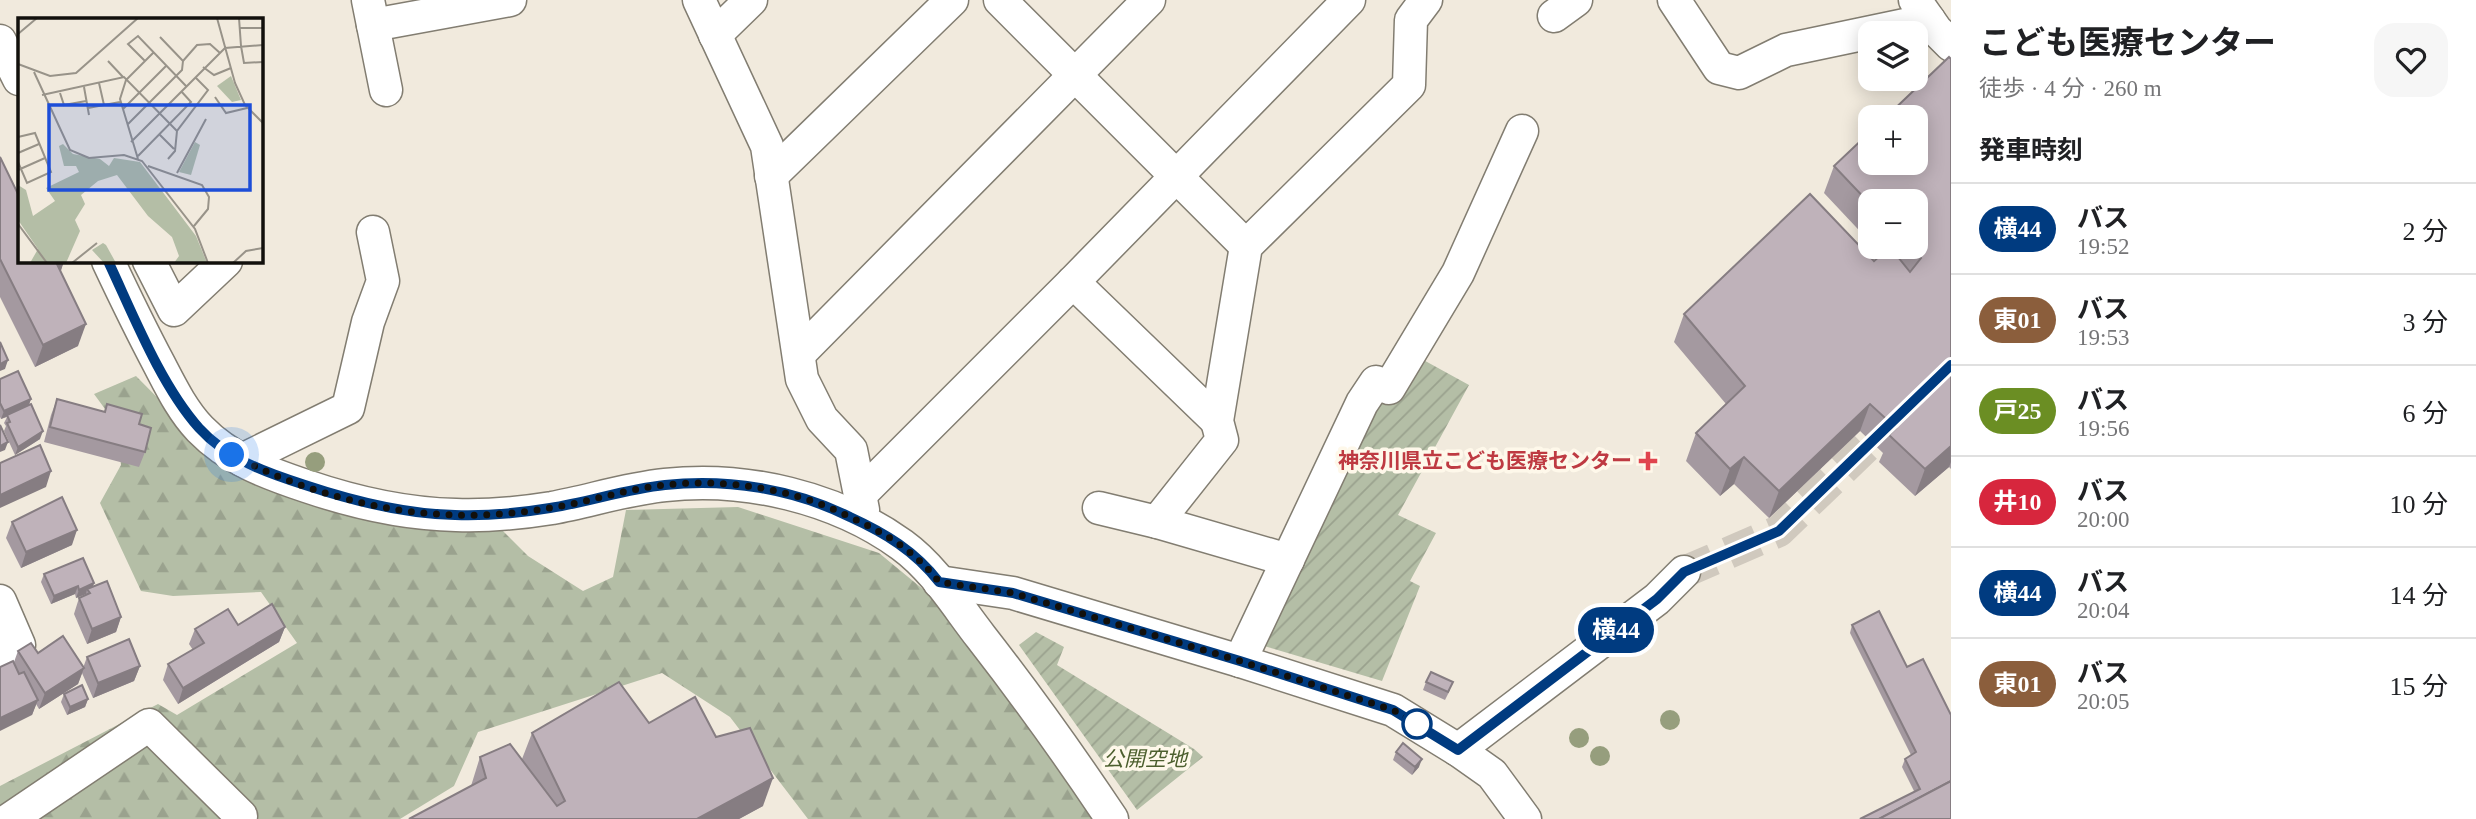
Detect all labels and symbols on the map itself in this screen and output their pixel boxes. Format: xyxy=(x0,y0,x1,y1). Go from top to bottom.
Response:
inset map xyxy=(18,18,262,262)
your location xyxy=(214,437,249,472)
place label: 神奈川県立こども医療センター xyxy=(1338,449,1632,473)
marker: 神奈川県立こども医療センター xyxy=(1638,451,1658,471)
line badge: 横44 xyxy=(1576,607,1656,653)
unlabelled marker xyxy=(1402,709,1432,739)
park label: 公開空地 xyxy=(1103,747,1189,771)

